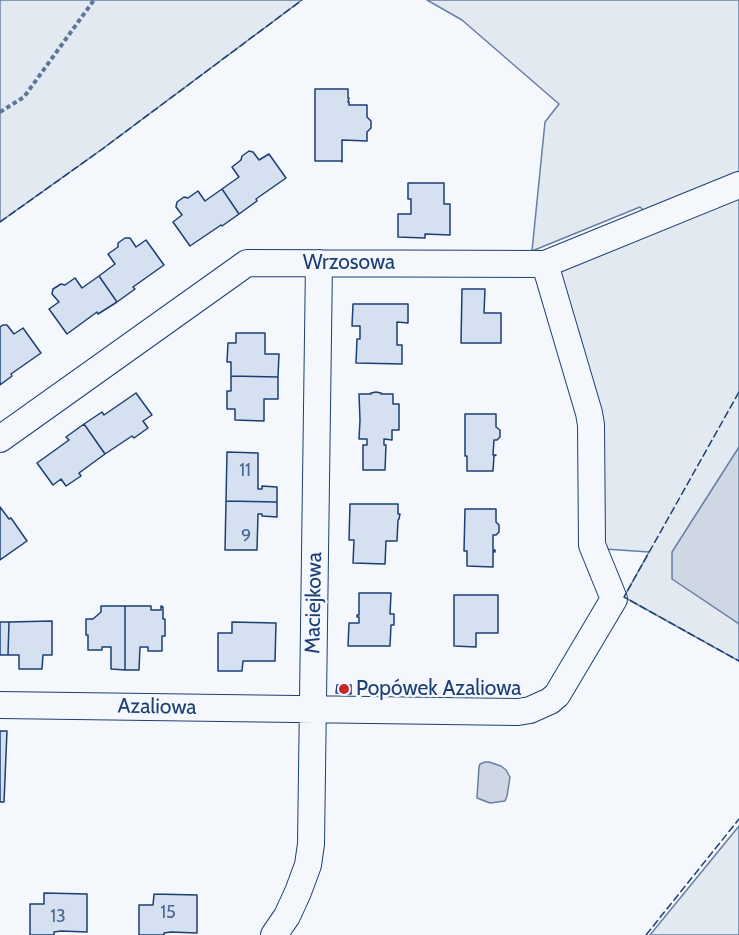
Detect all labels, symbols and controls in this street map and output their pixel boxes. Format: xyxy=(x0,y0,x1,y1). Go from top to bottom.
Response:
street label: Wrzosowa xyxy=(303,250,395,276)
house number: 11 xyxy=(239,460,251,482)
house number: 9 xyxy=(241,526,251,548)
street label: Maciejkowa xyxy=(301,552,327,654)
place label: Popówek Azaliowa xyxy=(356,676,521,702)
marker: Popówek Azaliowa xyxy=(337,682,351,696)
street label: Azaliowa xyxy=(117,694,197,720)
house number: 15 xyxy=(160,902,176,924)
house number: 13 xyxy=(50,906,66,928)

